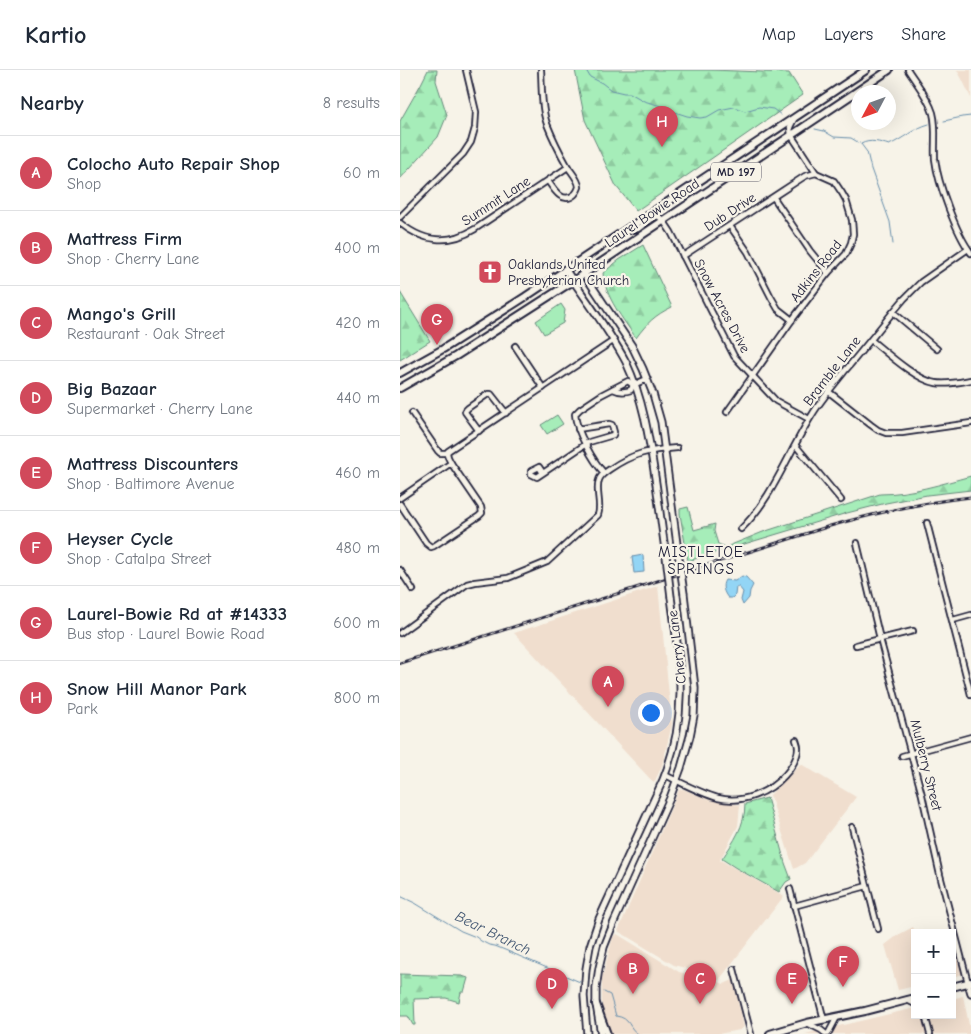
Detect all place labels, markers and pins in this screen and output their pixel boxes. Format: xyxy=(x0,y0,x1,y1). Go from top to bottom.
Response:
pin: H xyxy=(646,106,678,147)
place label: Oaklands United Presbyterian Church xyxy=(508,256,629,289)
church icon: Oaklands United Presbyterian Church xyxy=(477,259,503,285)
pin: G xyxy=(421,304,453,345)
pin: A xyxy=(592,666,624,707)
pin: F xyxy=(827,946,859,987)
pin: B xyxy=(617,953,649,994)
pin: C xyxy=(684,963,716,1004)
pin: E xyxy=(776,963,808,1004)
pin: D xyxy=(536,968,568,1009)

